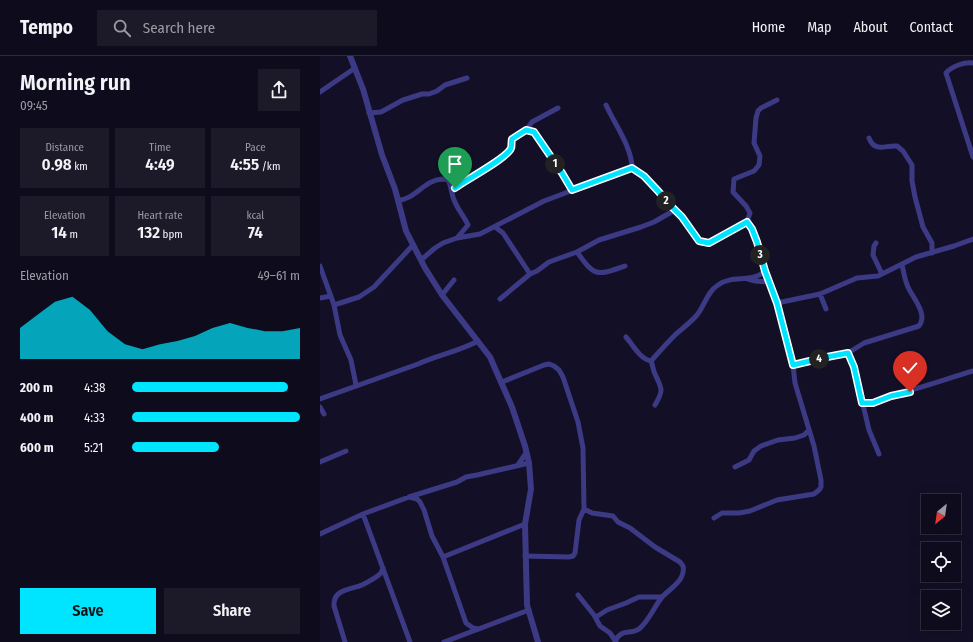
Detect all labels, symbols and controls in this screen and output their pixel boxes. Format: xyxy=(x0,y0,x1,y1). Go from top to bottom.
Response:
search box xyxy=(97,10,377,46)
text: Tempo xyxy=(20,16,73,39)
icon: search xyxy=(111,17,133,39)
text: Search here xyxy=(143,19,215,37)
text: Home xyxy=(752,19,785,36)
text: Map xyxy=(807,19,831,36)
text: About xyxy=(853,19,888,36)
text: Contact xyxy=(910,19,953,36)
text: Morning run xyxy=(20,69,131,96)
button: share xyxy=(258,69,300,111)
text: 09:45 xyxy=(20,98,48,113)
text: Distance xyxy=(45,141,84,154)
text: Time xyxy=(149,141,171,154)
text: Pace xyxy=(245,141,266,154)
pin xyxy=(438,147,472,188)
icon: arrive xyxy=(444,153,466,175)
text: 0.98 xyxy=(42,154,72,175)
text: 4:49 xyxy=(145,154,175,175)
text: 4:55 xyxy=(230,154,259,175)
pin: 1 xyxy=(545,154,565,174)
text: 1 xyxy=(553,157,557,170)
text: km xyxy=(72,160,88,173)
text: /km xyxy=(259,160,280,173)
pin: 2 xyxy=(656,191,676,211)
text: 2 xyxy=(663,194,669,207)
text: Elevation xyxy=(44,209,85,222)
text: Heart rate xyxy=(137,209,183,222)
text: kcal xyxy=(246,209,264,222)
text: 14 xyxy=(51,222,67,243)
text: 132 xyxy=(137,222,160,243)
text: 74 xyxy=(248,222,263,243)
text: m xyxy=(67,228,78,241)
text: bpm xyxy=(160,228,183,241)
pin: 3 xyxy=(750,245,770,265)
text: 3 xyxy=(757,248,763,261)
text: Elevation xyxy=(20,268,69,283)
text: 49–61 m xyxy=(257,268,300,283)
pin: 4 xyxy=(809,349,829,369)
pin xyxy=(893,351,927,392)
text: 4 xyxy=(816,352,822,365)
icon: check xyxy=(899,357,921,379)
text: 200 m xyxy=(20,380,53,395)
text: 4:38 xyxy=(84,380,106,395)
text: 400 m xyxy=(20,410,54,425)
text: 4:33 xyxy=(84,410,105,425)
text: 600 m xyxy=(20,440,54,455)
text: 5:21 xyxy=(84,440,103,455)
north arrow xyxy=(921,494,961,534)
map controls xyxy=(921,494,961,630)
button: locate xyxy=(921,542,961,582)
button: Save xyxy=(20,588,156,634)
button: Share xyxy=(164,588,300,634)
button: layers xyxy=(921,590,961,630)

